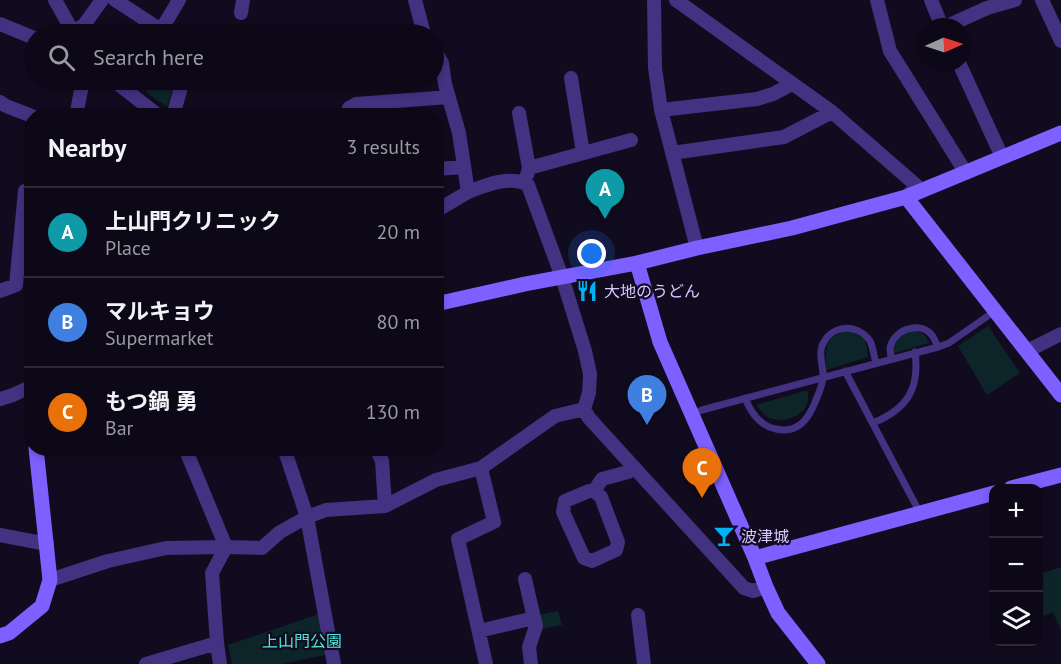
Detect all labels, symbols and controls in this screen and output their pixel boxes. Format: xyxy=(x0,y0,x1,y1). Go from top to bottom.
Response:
north arrow xyxy=(917,18,971,72)
search box xyxy=(24,24,444,90)
icon: search xyxy=(45,41,78,74)
text: Search here xyxy=(93,43,204,71)
text: Nearby xyxy=(48,131,126,164)
text: 3 results xyxy=(347,134,420,160)
pin: A xyxy=(586,170,624,219)
text: 上山門クリニック xyxy=(105,207,281,235)
text: A xyxy=(61,219,74,245)
text: 20 m xyxy=(377,219,420,245)
text: Place xyxy=(105,235,151,261)
your location xyxy=(577,239,606,268)
restaurant icon: 大地のうどん xyxy=(575,279,599,303)
place label: 大地のうどん xyxy=(604,281,700,301)
text: マルキョウ xyxy=(105,297,215,325)
text: B xyxy=(62,309,73,335)
text: 80 m xyxy=(377,309,420,335)
text: Supermarket xyxy=(105,325,213,351)
pin: B xyxy=(628,376,666,425)
text: もつ鍋 勇 xyxy=(105,387,198,415)
text: C xyxy=(62,399,73,425)
text: 130 m xyxy=(366,399,420,425)
text: Bar xyxy=(105,415,133,441)
pin: C xyxy=(682,448,722,498)
map controls xyxy=(989,484,1043,646)
button: + xyxy=(989,484,1043,538)
bar icon: 波津城 xyxy=(712,524,736,548)
place label: 波津城 xyxy=(741,526,789,546)
button: − xyxy=(989,538,1043,592)
button: layers xyxy=(989,592,1043,646)
park label: 上山門公園 xyxy=(262,631,342,651)

